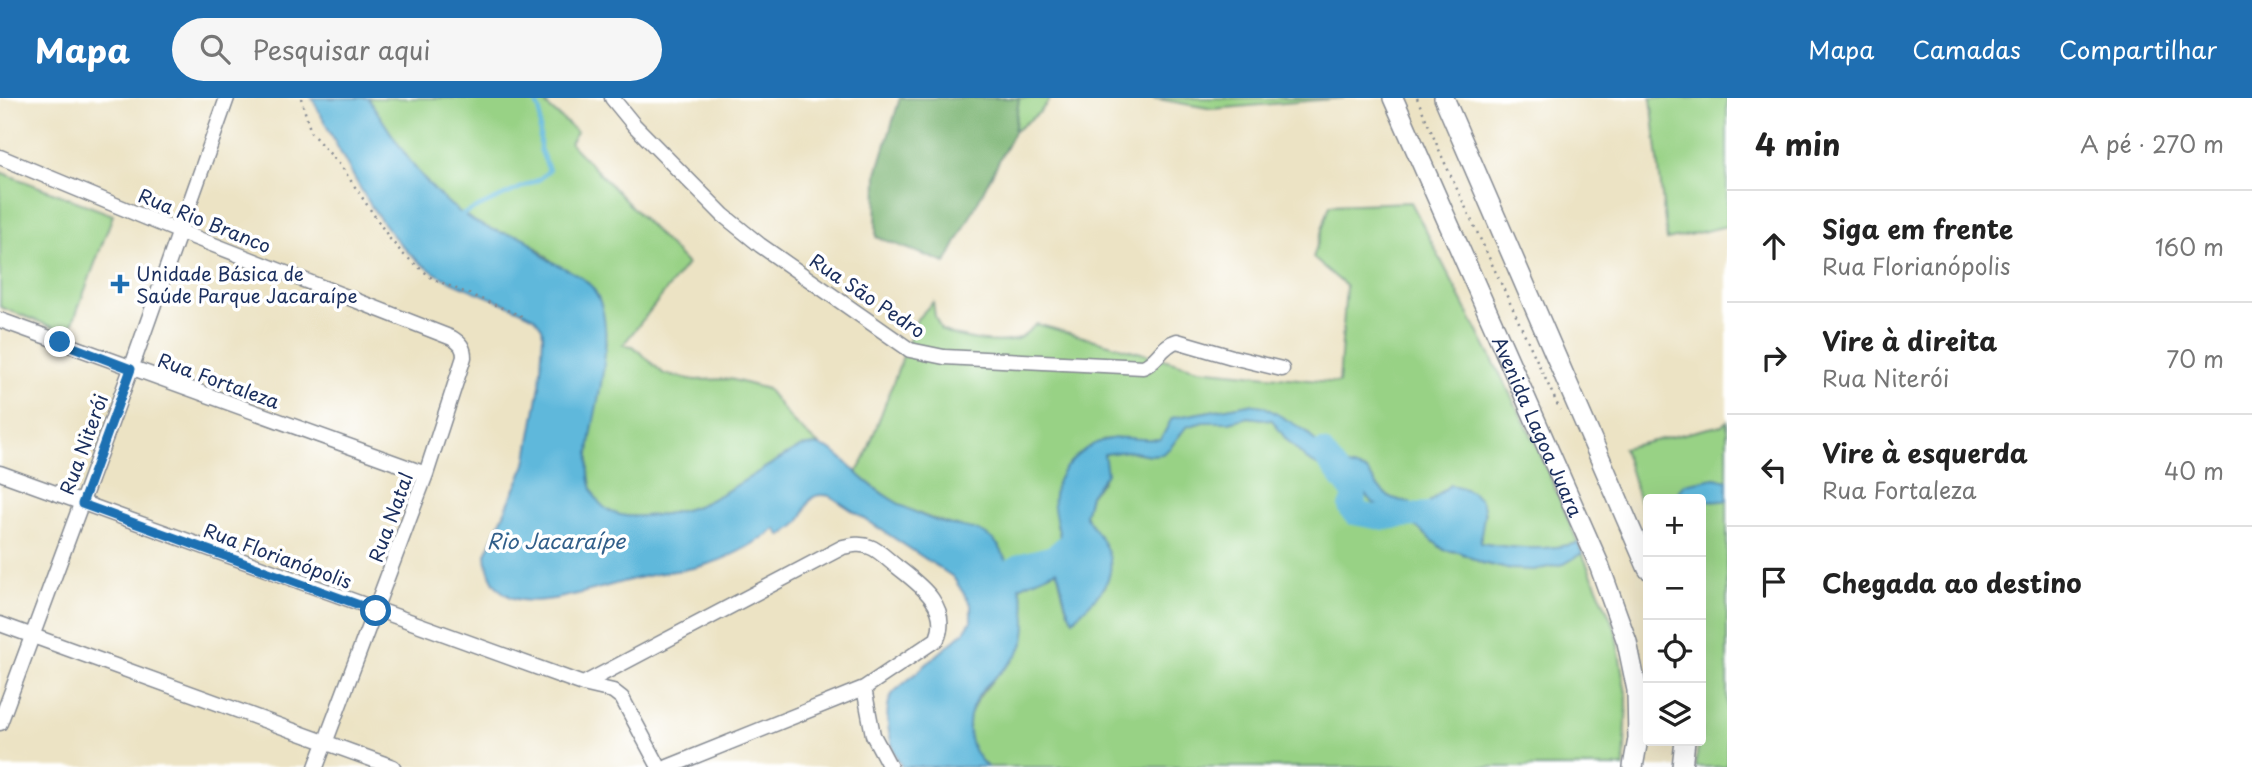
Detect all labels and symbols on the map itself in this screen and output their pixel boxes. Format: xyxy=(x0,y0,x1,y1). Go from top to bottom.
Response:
street label: Rua Rio Branco xyxy=(135,181,275,259)
street label: Rua São Pedro xyxy=(805,246,931,344)
place label: Unidade Básica de Saúde Parque Jacaraípe xyxy=(136,259,358,309)
marker: Unidade Básica de Saúde Parque Jacaraípe xyxy=(110,274,130,294)
route end xyxy=(44,326,75,357)
street label: Avenida Lagoa Juara xyxy=(1486,332,1590,521)
street label: Rua Fortaleza xyxy=(154,345,285,415)
street label: Rua Niterói xyxy=(52,390,114,498)
street label: Rua Natal xyxy=(361,468,419,566)
street label: Rua Florianópolis xyxy=(200,515,356,595)
water label: Rio Jacaraípe xyxy=(487,524,627,556)
route start xyxy=(360,595,391,626)

